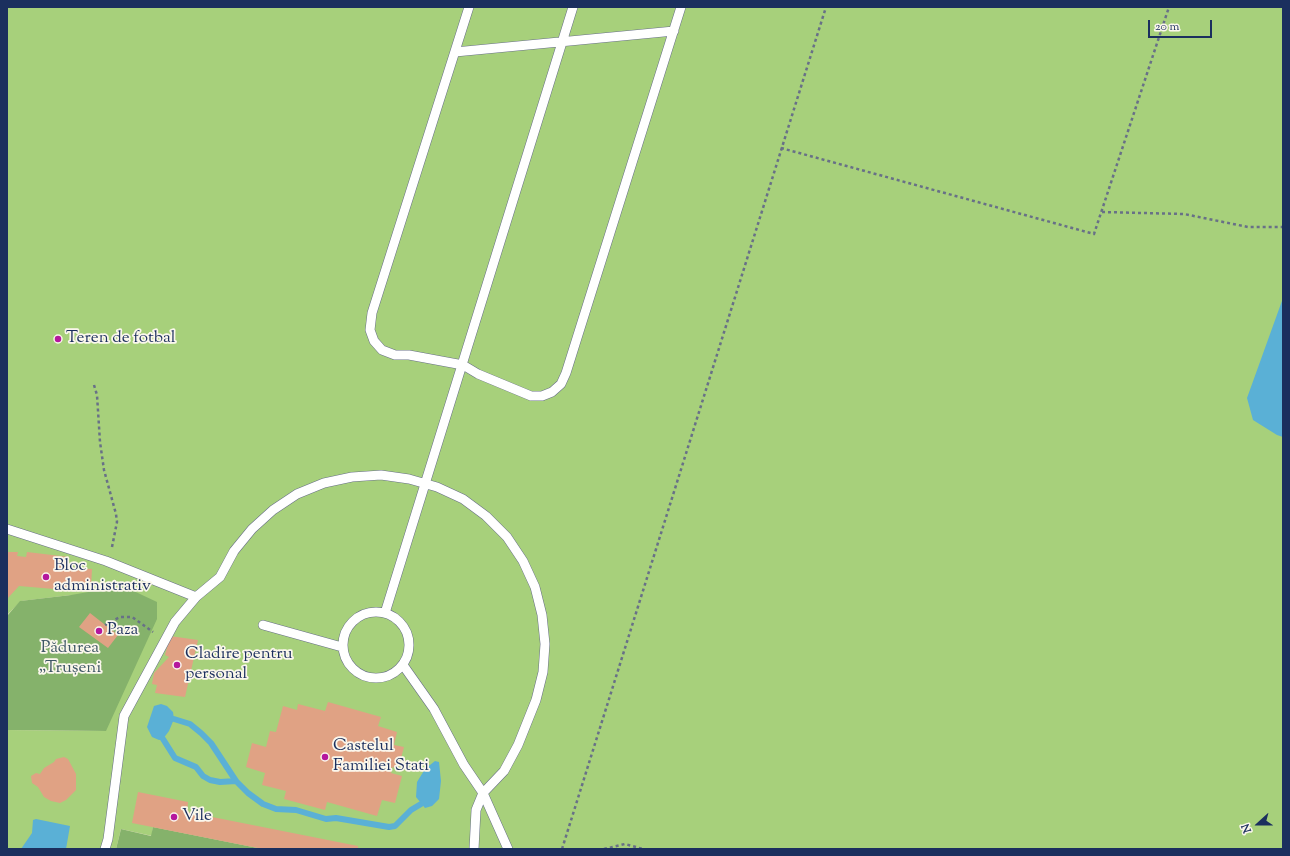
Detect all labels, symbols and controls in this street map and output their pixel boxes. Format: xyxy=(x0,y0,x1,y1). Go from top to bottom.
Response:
scale bar xyxy=(1150,12,1214,38)
text: 20 m xyxy=(1155,18,1179,36)
place label: Teren de fotbal xyxy=(66,329,176,349)
marker: Teren de fotbal xyxy=(53,334,63,344)
place label: Bloc administrativ xyxy=(54,557,151,597)
marker: Bloc administrativ xyxy=(41,572,51,582)
place label: Paza xyxy=(107,621,138,641)
marker: Paza xyxy=(94,626,104,636)
park label: Pădurea „Trușeni xyxy=(39,639,101,679)
place label: Cladire pentru personal xyxy=(185,645,293,685)
marker: Cladire pentru personal xyxy=(172,660,182,670)
place label: Castelul Familiei Stati xyxy=(333,737,429,777)
marker: Castelul Familiei Stati xyxy=(320,752,330,762)
north arrow xyxy=(1238,804,1278,844)
place label: Vile xyxy=(182,807,212,827)
marker: Vile xyxy=(169,812,179,822)
text: N xyxy=(1238,821,1256,835)

